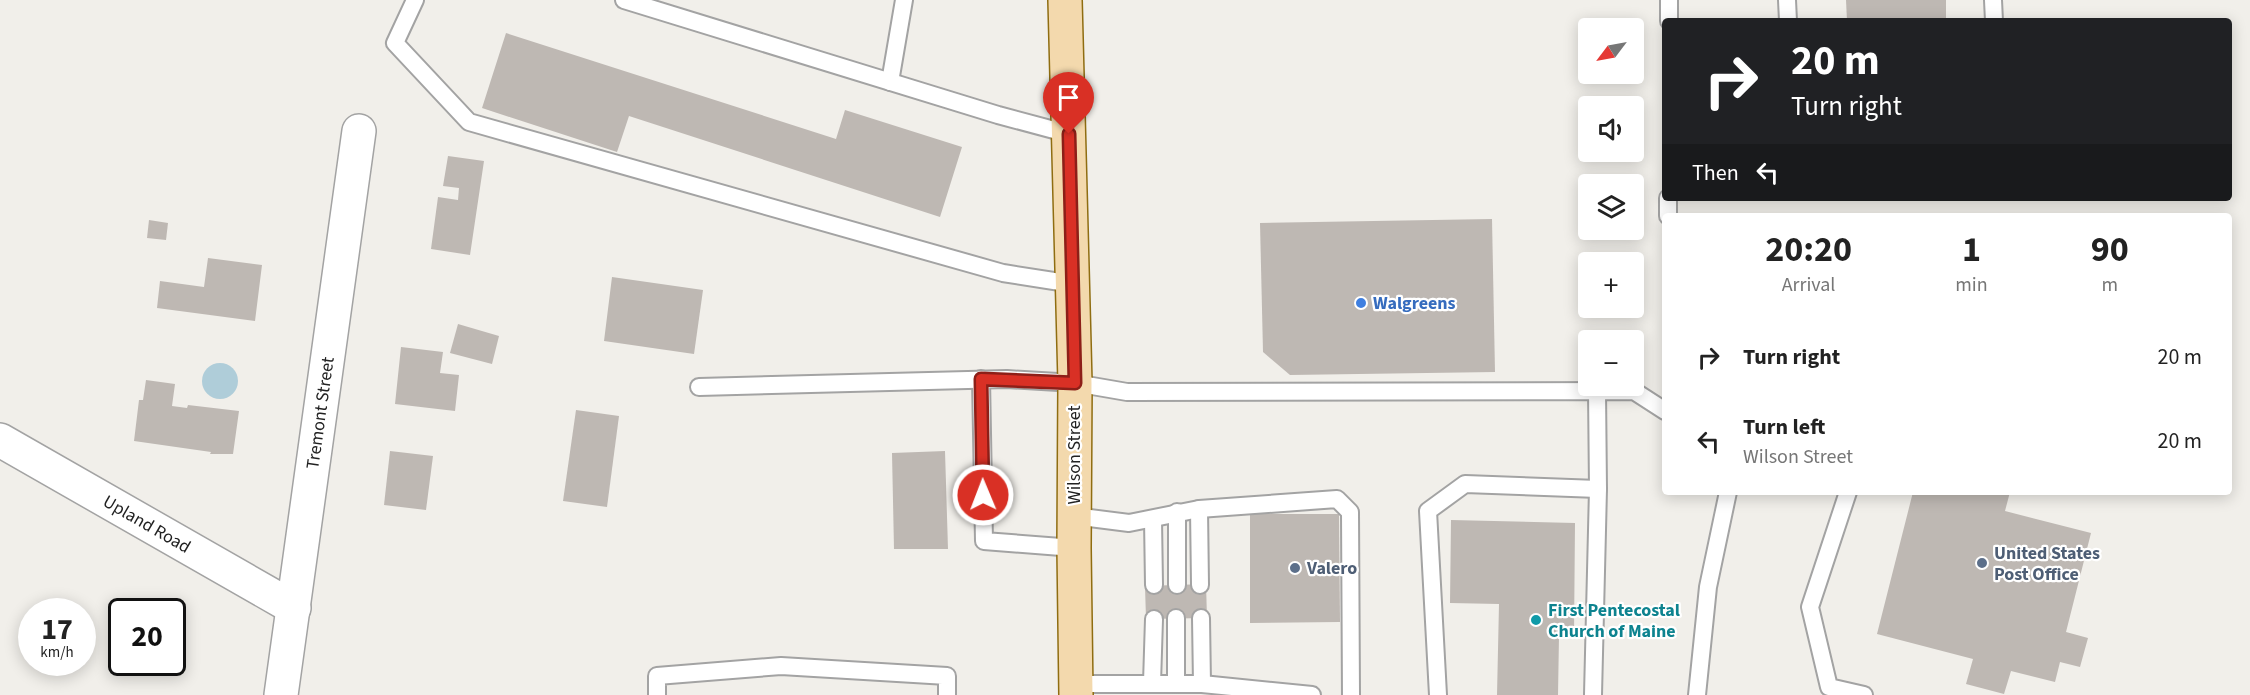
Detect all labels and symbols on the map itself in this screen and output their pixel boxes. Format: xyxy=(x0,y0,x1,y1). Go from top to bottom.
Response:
north arrow xyxy=(1578,18,1644,84)
pin xyxy=(1043,72,1094,134)
place label: Walgreens xyxy=(1373,291,1456,316)
marker: Walgreens xyxy=(1354,296,1368,310)
street label: Tremont Street xyxy=(300,355,341,471)
street label: Wilson Street xyxy=(1062,405,1087,505)
position arrow xyxy=(951,463,1015,527)
street label: Upland Road xyxy=(98,489,195,560)
place label: United States Post Office xyxy=(1994,541,2100,587)
place label: Valero xyxy=(1306,556,1357,581)
marker: United States Post Office xyxy=(1975,556,1989,570)
marker: Valero xyxy=(1288,561,1302,575)
speed limit sign: 20 xyxy=(108,598,186,676)
place label: First Pentecostal Church of Maine xyxy=(1548,598,1680,644)
marker: First Pentecostal Church of Maine xyxy=(1529,613,1543,627)

